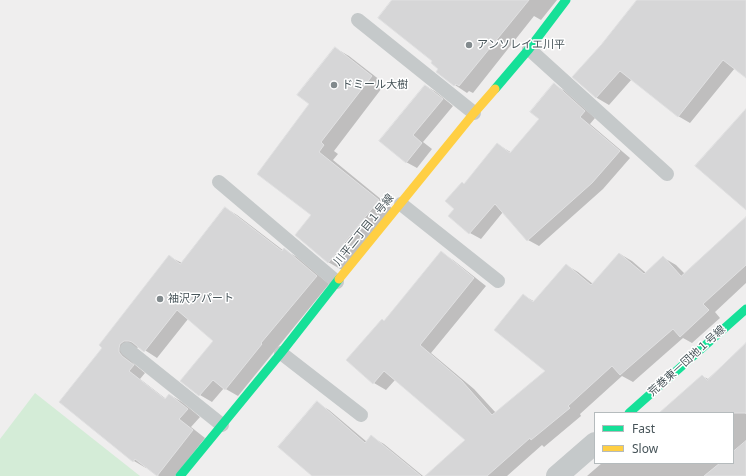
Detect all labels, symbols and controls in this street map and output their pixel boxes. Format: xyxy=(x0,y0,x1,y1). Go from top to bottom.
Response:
place label: アンソレイエ川平 xyxy=(477,38,565,52)
marker: アンソレイエ川平 xyxy=(464,40,474,50)
place label: ドミール大樹 xyxy=(342,78,408,92)
marker: ドミール大樹 xyxy=(329,80,339,90)
street label: 川平二丁目１号線 xyxy=(331,192,397,268)
place label: 袖沢アパート xyxy=(168,292,234,306)
marker: 袖沢アパート xyxy=(155,294,165,304)
street label: 荒巻東一団地１号線 xyxy=(646,323,728,399)
legend xyxy=(594,412,734,464)
text: Fast xyxy=(632,420,655,437)
text: Slow xyxy=(632,440,658,457)

